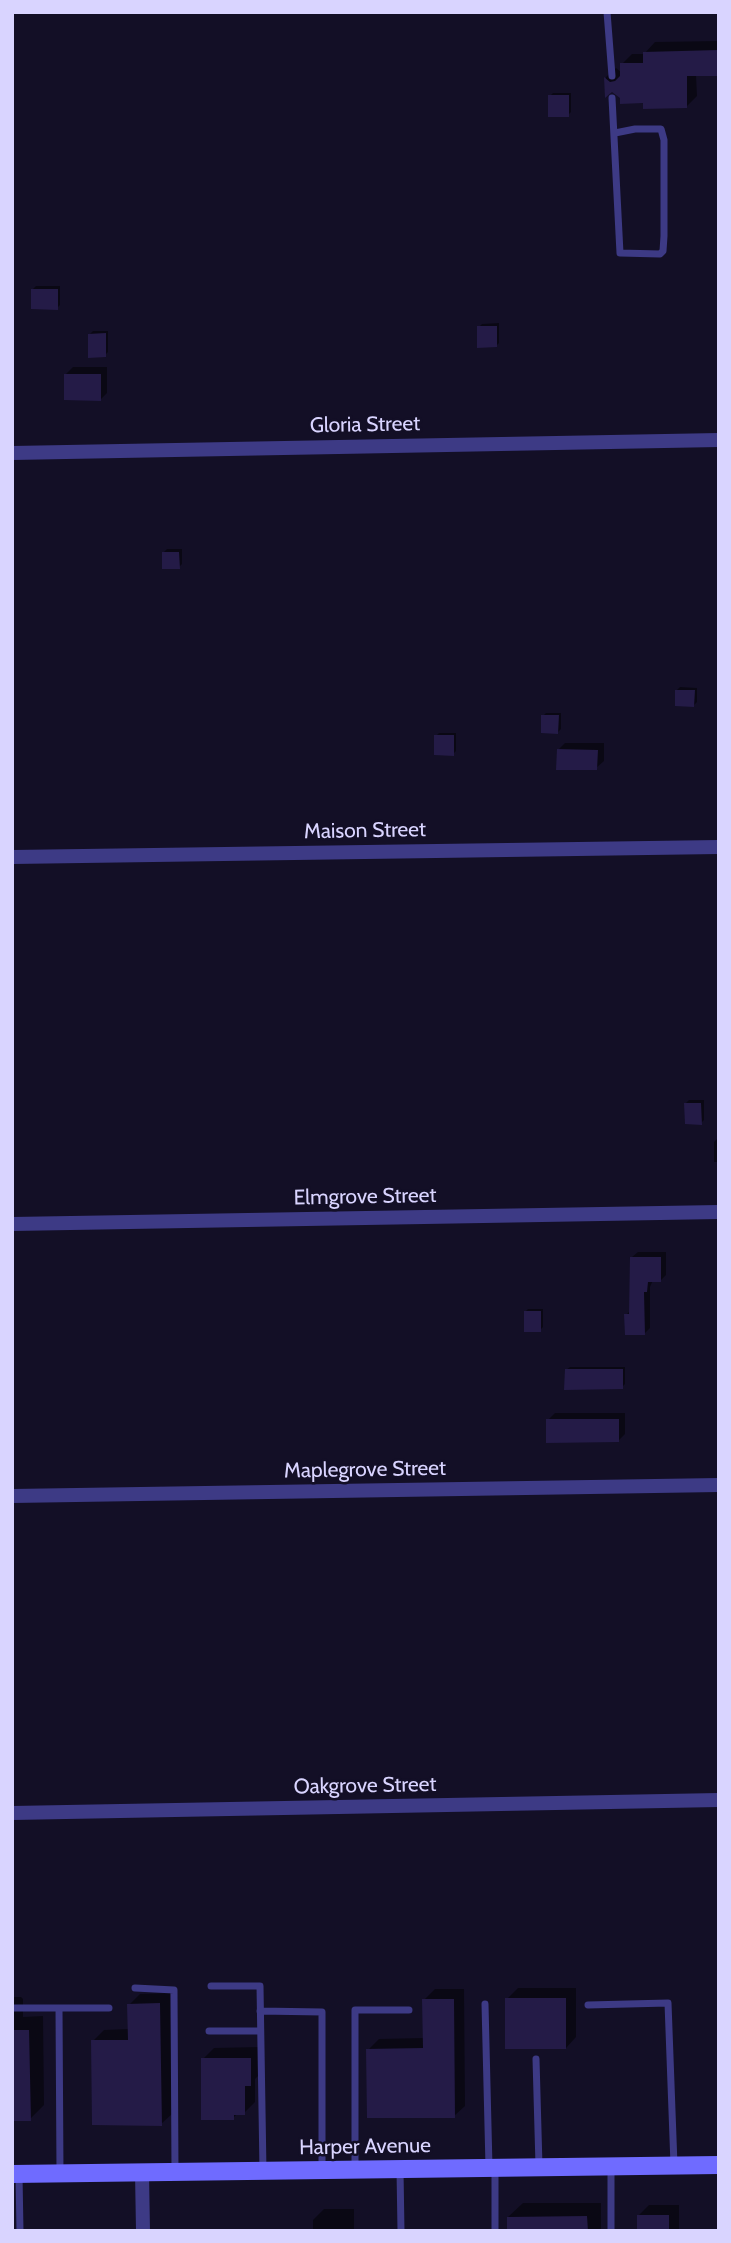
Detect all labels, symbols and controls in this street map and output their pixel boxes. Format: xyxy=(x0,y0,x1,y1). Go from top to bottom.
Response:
street label: Gloria Street xyxy=(310,411,420,439)
street label: Maison Street xyxy=(304,817,426,845)
street label: Elmgrove Street xyxy=(293,1183,437,1211)
street label: Maplegrove Street xyxy=(284,1456,446,1484)
street label: Oakgrove Street xyxy=(293,1772,437,1800)
street label: Harper Avenue xyxy=(299,2133,431,2161)

